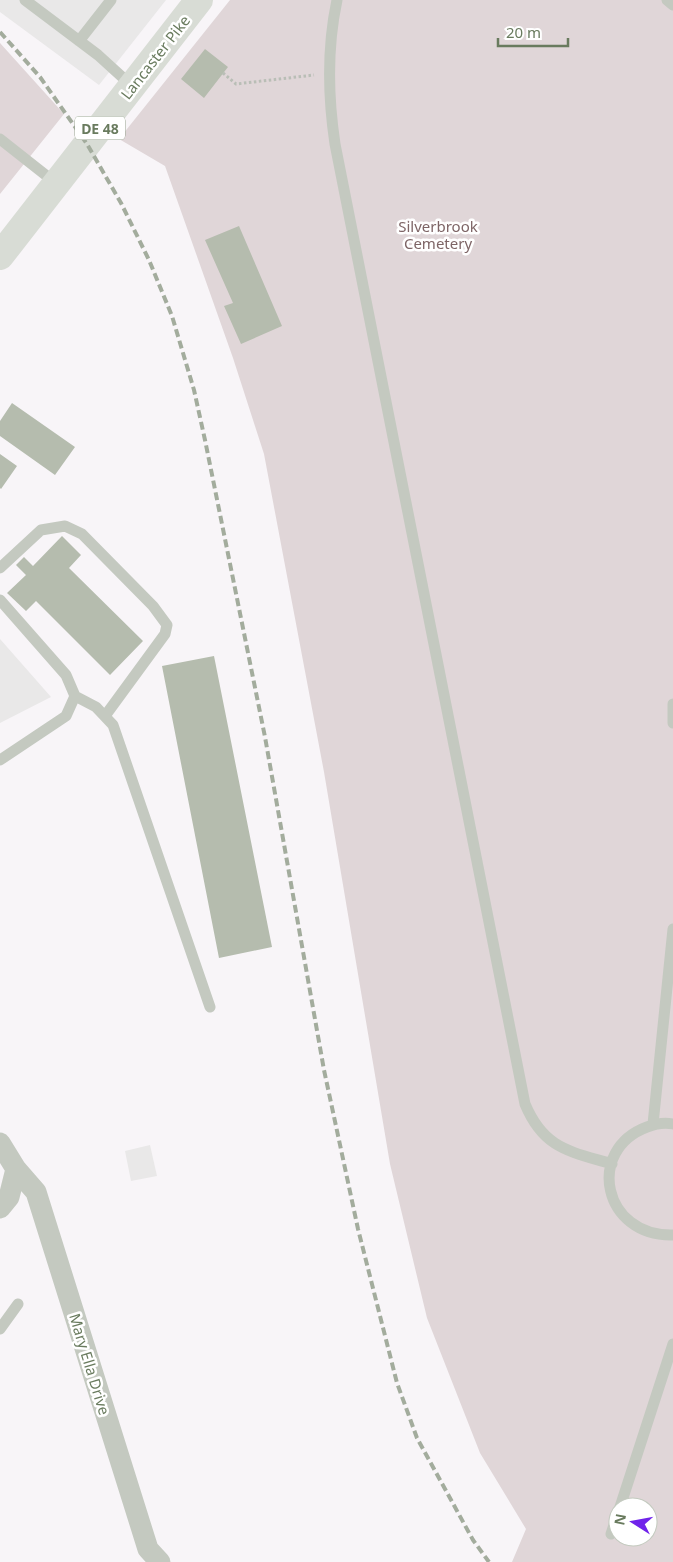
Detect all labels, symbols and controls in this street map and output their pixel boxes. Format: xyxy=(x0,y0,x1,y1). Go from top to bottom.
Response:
street label: Lancaster Pike xyxy=(116,11,194,103)
scale bar xyxy=(498,15,568,47)
text: 20 m xyxy=(506,22,541,42)
road number: DE 48 xyxy=(75,116,125,140)
park label: Silverbrook Cemetery xyxy=(398,216,478,253)
street label: Mary Ella Drive xyxy=(65,1311,115,1417)
north arrow xyxy=(608,1497,658,1547)
text: N xyxy=(609,1512,630,1527)

